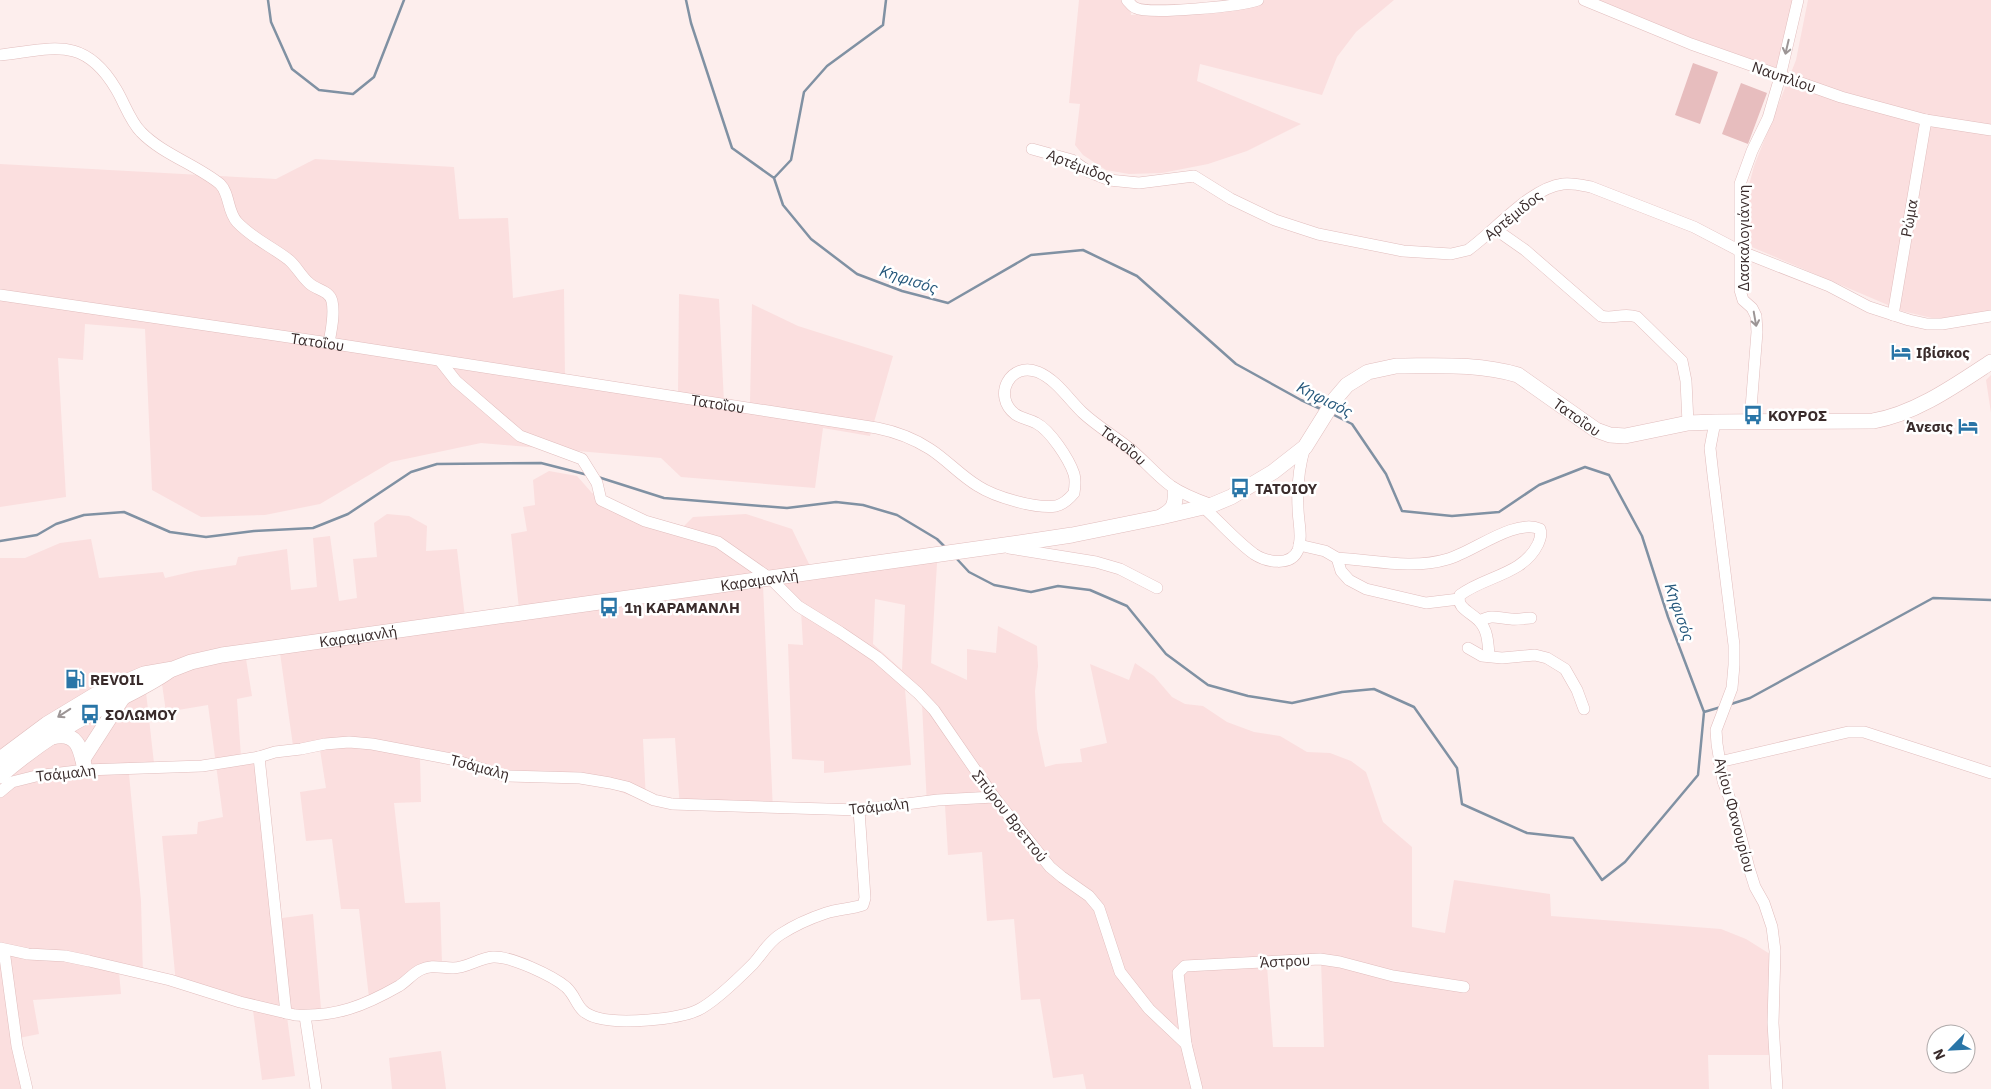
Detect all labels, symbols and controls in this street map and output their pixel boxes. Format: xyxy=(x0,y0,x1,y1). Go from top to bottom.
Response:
one-way arrow xyxy=(1782,39,1791,55)
street label: Ναυπλίου xyxy=(1749,57,1819,97)
street label: Αρτέμιδος xyxy=(1044,145,1116,187)
street label: Δασκαλογιάννη xyxy=(1734,185,1753,291)
street label: Αρτέμιδος xyxy=(1480,186,1546,244)
street label: Ρώμα xyxy=(1896,197,1922,238)
water label: Κηφισός xyxy=(877,260,941,298)
one-way arrow xyxy=(1751,311,1760,327)
street label: Τατοΐου xyxy=(290,328,346,355)
hotel icon: Ιβίσκος xyxy=(1890,341,1912,363)
place label: Ιβίσκος xyxy=(1916,343,1970,362)
water label: Κηφισός xyxy=(1294,376,1357,422)
street label: Τατοΐου xyxy=(690,390,746,417)
street label: Τατοΐου xyxy=(1550,393,1605,440)
bus stop icon: ΚΟΥΡΟΣ xyxy=(1742,404,1764,426)
place label: ΚΟΥΡΟΣ xyxy=(1768,406,1827,425)
hotel icon: Άνεσις xyxy=(1957,415,1979,437)
place label: Άνεσις xyxy=(1906,417,1953,436)
street label: Τατοΐου xyxy=(1097,421,1151,469)
bus stop icon: ΤΑΤΟΙΟΥ xyxy=(1229,477,1251,499)
place label: ΤΑΤΟΙΟΥ xyxy=(1255,479,1318,498)
street label: Καραμανλή xyxy=(719,565,799,594)
water label: Κηφισός xyxy=(1661,580,1699,644)
bus stop icon: 1η ΚΑΡΑΜΑΝΛΗ xyxy=(598,596,620,618)
place label: 1η ΚΑΡΑΜΑΝΛΗ xyxy=(624,598,740,617)
street label: Καραμανλή xyxy=(318,621,398,651)
fuel station icon: REVOIL xyxy=(64,668,86,690)
place label: REVOIL xyxy=(90,670,144,689)
bus stop icon: ΣΟΛΩΜΟΥ xyxy=(79,703,101,725)
place label: ΣΟΛΩΜΟΥ xyxy=(105,705,177,724)
one-way arrow xyxy=(57,709,71,719)
street label: Τσάμαλη xyxy=(448,750,512,784)
street label: Αγίου Φανουρίου xyxy=(1711,755,1759,875)
street label: Τσάμαλη xyxy=(35,760,97,786)
street label: Σπύρου Βρεττού xyxy=(968,766,1052,866)
street label: Τσάμαλη xyxy=(848,793,910,819)
street label: Άστρου xyxy=(1259,950,1311,972)
north arrow xyxy=(1926,1024,1976,1074)
text: N xyxy=(1929,1046,1949,1063)

